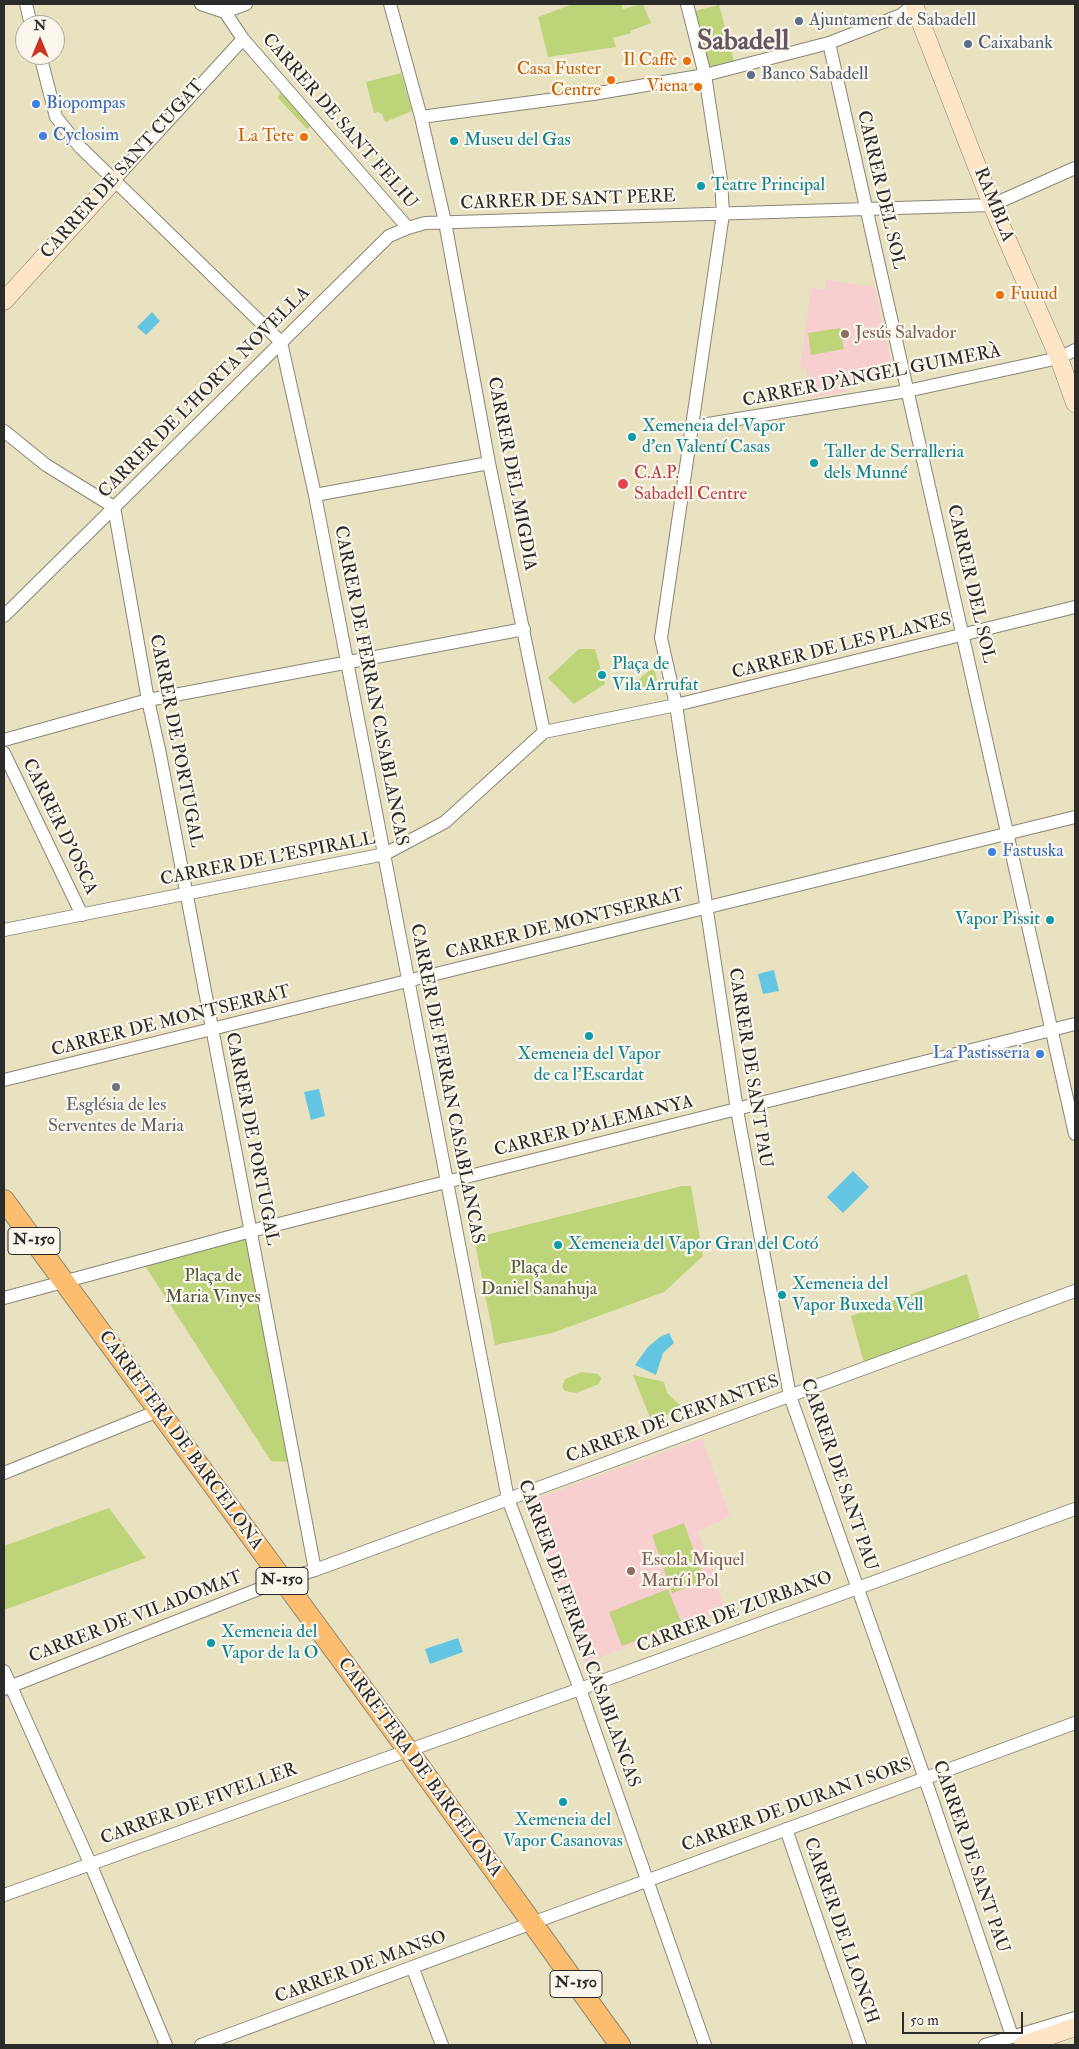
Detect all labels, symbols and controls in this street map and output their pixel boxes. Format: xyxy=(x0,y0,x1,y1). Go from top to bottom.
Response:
place label: Ajuntament de Sabadell xyxy=(809,10,976,32)
north arrow xyxy=(15,15,65,65)
marker: Ajuntament de Sabadell xyxy=(793,15,805,27)
text: N xyxy=(34,17,46,34)
district label: Sabadell xyxy=(697,26,789,60)
street label: CARRER DE SANT FELIU xyxy=(257,30,421,214)
place label: Caixabank xyxy=(978,33,1053,55)
marker: Caixabank xyxy=(962,38,974,50)
place label: Il Caffè xyxy=(623,50,677,72)
marker: Il Caffè xyxy=(681,55,693,67)
place label: Casa Fuster Centre xyxy=(517,59,601,102)
place label: Banco Sabadell xyxy=(761,64,868,86)
marker: Banco Sabadell xyxy=(745,69,757,81)
marker: Casa Fuster Centre xyxy=(605,74,617,86)
street label: CARRER DE SANT CUGAT xyxy=(37,76,209,264)
place label: Viena xyxy=(646,76,688,98)
marker: Viena xyxy=(692,81,704,93)
place label: Biopompas xyxy=(46,93,125,115)
marker: Biopompas xyxy=(30,98,42,110)
street label: CARRER DEL SOL xyxy=(851,109,909,271)
place label: Cyclosim xyxy=(53,125,119,147)
place label: La Tete xyxy=(238,126,294,148)
marker: Cyclosim xyxy=(37,130,49,142)
place label: Museu del Gas xyxy=(464,130,571,152)
marker: La Tete xyxy=(298,131,310,143)
marker: Museu del Gas xyxy=(448,135,460,147)
street label: RAMBLA xyxy=(968,165,1018,245)
place label: Teatre Principal xyxy=(711,175,825,197)
marker: Teatre Principal xyxy=(695,180,707,192)
street label: CARRER DE SANT PERE xyxy=(460,186,676,216)
street label: CARRER DE L'HORTA NOVELLA xyxy=(95,283,315,503)
place label: Fuuud xyxy=(1010,284,1058,306)
marker: Fuuud xyxy=(994,289,1006,301)
place label: Jesús Salvador xyxy=(855,323,956,345)
marker: Jesús Salvador xyxy=(839,328,851,340)
street label: CARRER D'ÀNGEL GUIMERÀ xyxy=(741,341,1003,413)
street label: CARRER DEL MIGDIA xyxy=(482,375,540,573)
place label: Xemeneia del Vapor d'en Valentí Casas xyxy=(642,416,785,458)
marker: Xemeneia del Vapor d'en Valentí Casas xyxy=(626,431,638,443)
place label: Taller de Serralleria dels Munné xyxy=(824,442,964,484)
marker: Taller de Serralleria dels Munné xyxy=(808,457,820,469)
place label: C.A.P. Sabadell Centre xyxy=(634,463,747,506)
marker: C.A.P. Sabadell Centre xyxy=(616,477,630,491)
street label: CARRER DEL SOL xyxy=(941,503,999,665)
street label: CARRER DE FERRAN CASABLANCAS xyxy=(328,524,412,848)
street label: CARRER DE LES PLANES xyxy=(730,609,954,685)
street label: CARRER DE PORTUGAL xyxy=(144,633,206,849)
place label: Plaça de Vila Arrufat xyxy=(612,654,698,696)
marker: Plaça de Vila Arrufat xyxy=(596,669,608,681)
street label: CARRER D'OSCA xyxy=(17,756,101,898)
street label: CARRER DE L'ESPIRALL xyxy=(159,829,377,891)
place label: Fastuska xyxy=(1002,841,1064,863)
marker: Fastuska xyxy=(986,846,998,858)
street label: CARRER DE MONTSERRAT xyxy=(443,885,687,965)
place label: Vapor Pissit xyxy=(955,909,1040,931)
marker: Vapor Pissit xyxy=(1044,914,1056,926)
street label: CARRER DE FERRAN CASABLANCAS xyxy=(404,922,488,1246)
street label: CARRER DE SANT PAU xyxy=(723,967,775,1169)
street label: CARRER DE MONTSERRAT xyxy=(49,982,293,1062)
marker: Xemeneia del Vapor de ca l'Escardat xyxy=(583,1030,595,1042)
street label: CARRER DE PORTUGAL xyxy=(220,1031,282,1247)
place label: La Pastisseria xyxy=(933,1043,1030,1065)
place label: Xemeneia del Vapor de ca l'Escardat xyxy=(517,1044,661,1086)
marker: La Pastisseria xyxy=(1034,1048,1046,1060)
marker: Església de les Serventes de Maria xyxy=(110,1081,122,1093)
street label: CARRER D'ALEMANYA xyxy=(492,1092,696,1162)
place label: Església de les Serventes de Maria xyxy=(48,1095,184,1138)
road number: N-150 xyxy=(8,1228,60,1254)
place label: Xemeneia del Vapor Gran del Cotó xyxy=(568,1234,818,1256)
marker: Xemeneia del Vapor Gran del Cotó xyxy=(552,1239,564,1251)
park label: Plaça de Daniel Sanahuja xyxy=(481,1258,597,1300)
park label: Plaça de Maria Vinyes xyxy=(165,1266,261,1308)
place label: Xemeneia del Vapor Buxeda Vell xyxy=(792,1274,923,1316)
marker: Xemeneia del Vapor Buxeda Vell xyxy=(776,1289,788,1301)
street label: CARRETERA DE BARCELONA xyxy=(93,1327,267,1555)
street label: CARRER DE CERVANTES xyxy=(563,1371,783,1469)
street label: CARRER DE SANT PAU xyxy=(795,1376,881,1574)
street label: CARRER DE FERRAN CASABLANCAS xyxy=(512,1477,644,1791)
place label: Escola Miquel Martí i Pol xyxy=(641,1550,745,1592)
marker: Escola Miquel Martí i Pol xyxy=(625,1565,637,1577)
street label: CARRER DE VILADOMAT xyxy=(26,1567,246,1669)
road number: N-150 xyxy=(256,1568,308,1594)
street label: CARRER DE ZURBANO xyxy=(634,1568,836,1658)
place label: Xemeneia del Vapor de la O xyxy=(221,1622,318,1665)
marker: Xemeneia del Vapor de la O xyxy=(205,1637,217,1649)
street label: CARRETERA DE BARCELONA xyxy=(332,1654,506,1882)
street label: CARRER DE DURAN I SORS xyxy=(679,1754,915,1858)
street label: CARRER DE SANT PAU xyxy=(927,1758,1013,1956)
street label: CARRER DE FIVELLER xyxy=(98,1759,300,1851)
marker: Xemeneia del Vapor Casanovas xyxy=(557,1796,569,1808)
place label: Xemeneia del Vapor Casanovas xyxy=(503,1810,623,1852)
street label: CARRER DE LLONCH xyxy=(798,1835,882,2027)
street label: CARRER DE MANSO xyxy=(272,1927,450,2009)
road number: N-150 xyxy=(550,1970,602,1998)
scale bar xyxy=(904,2002,1025,2034)
text: 50 m xyxy=(910,2011,939,2030)

